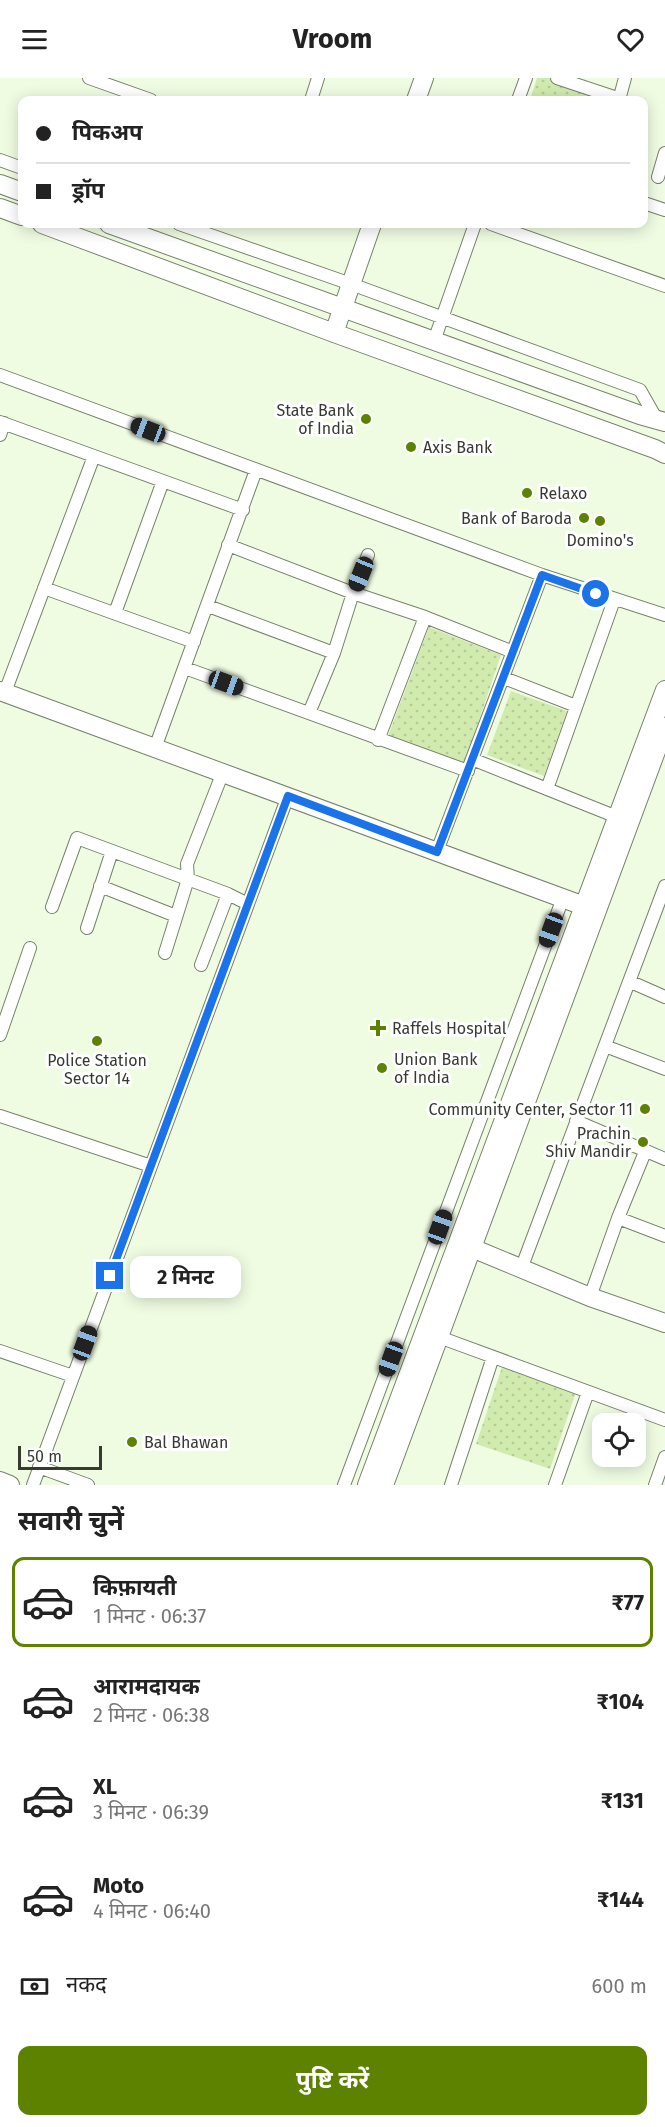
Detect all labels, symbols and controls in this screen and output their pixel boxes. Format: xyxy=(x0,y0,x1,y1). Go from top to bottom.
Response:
icon: menu xyxy=(18,23,51,56)
text: Vroom xyxy=(293,23,372,55)
icon: heart xyxy=(614,23,647,56)
text: पिकअप xyxy=(72,119,143,146)
text: ड्रॉप xyxy=(72,177,105,204)
place label: State Bank of India xyxy=(276,401,355,438)
marker: State Bank of India xyxy=(359,412,373,426)
car xyxy=(128,415,168,445)
place label: Axis Bank xyxy=(423,438,493,457)
marker: Axis Bank xyxy=(404,440,418,454)
place label: Relaxo xyxy=(539,484,587,503)
marker: Relaxo xyxy=(520,486,534,500)
place label: Bank of Baroda xyxy=(461,509,572,528)
marker: Bank of Baroda xyxy=(577,511,591,525)
marker: Domino's xyxy=(593,514,607,528)
place label: Domino's xyxy=(566,531,634,550)
car xyxy=(346,554,376,594)
route start xyxy=(582,580,609,607)
car xyxy=(206,668,246,698)
car xyxy=(536,910,566,950)
marker: Raffels Hospital xyxy=(369,1019,387,1037)
place label: Raffels Hospital xyxy=(392,1019,507,1038)
marker: Police Station Sector 14 xyxy=(90,1034,104,1048)
place label: Union Bank of India xyxy=(394,1050,478,1087)
place label: Police Station Sector 14 xyxy=(47,1051,147,1088)
marker: Union Bank of India xyxy=(375,1061,389,1075)
place label: Community Center, Sector 11 xyxy=(429,1100,633,1119)
marker: Community Center, Sector 11 xyxy=(638,1102,652,1116)
place label: Prachin Shiv Mandir xyxy=(545,1124,632,1161)
marker: Prachin Shiv Mandir xyxy=(636,1135,650,1149)
car xyxy=(425,1207,455,1247)
callout: 2 मिनट xyxy=(131,1255,242,1297)
route end xyxy=(96,1262,123,1289)
text: 2 मिनट xyxy=(157,1265,214,1289)
car xyxy=(70,1323,100,1363)
car xyxy=(376,1339,406,1379)
map controls xyxy=(592,1413,646,1467)
button: locate xyxy=(592,1413,646,1467)
place label: Bal Bhawan xyxy=(144,1433,228,1452)
marker: Bal Bhawan xyxy=(125,1435,139,1449)
scale bar xyxy=(18,1443,102,1470)
text: 50 m xyxy=(27,1447,62,1466)
text: सवारी चुनें xyxy=(18,1505,124,1537)
text: किफ़ायती xyxy=(93,1574,177,1601)
icon: car xyxy=(21,1575,75,1629)
text: ₹77 xyxy=(611,1589,644,1616)
text: 1 मिनट · 06:37 xyxy=(93,1604,206,1628)
text: आरामदायक xyxy=(93,1673,200,1700)
icon: car xyxy=(21,1674,75,1728)
text: ₹104 xyxy=(597,1688,644,1715)
text: 2 मिनट · 06:38 xyxy=(93,1703,210,1727)
icon: car xyxy=(21,1773,75,1827)
text: XL xyxy=(93,1773,117,1800)
text: ₹131 xyxy=(601,1787,644,1814)
text: 3 मिनट · 06:39 xyxy=(93,1800,209,1824)
icon: car xyxy=(21,1872,75,1926)
text: Moto xyxy=(93,1872,144,1899)
text: ₹144 xyxy=(597,1886,644,1913)
text: 4 मिनट · 06:40 xyxy=(93,1899,211,1923)
icon: cash xyxy=(18,1970,51,2003)
text: नकद xyxy=(66,1971,107,1998)
text: 600 m xyxy=(592,1974,647,1998)
button: पुष्टि करें xyxy=(18,2046,647,2115)

